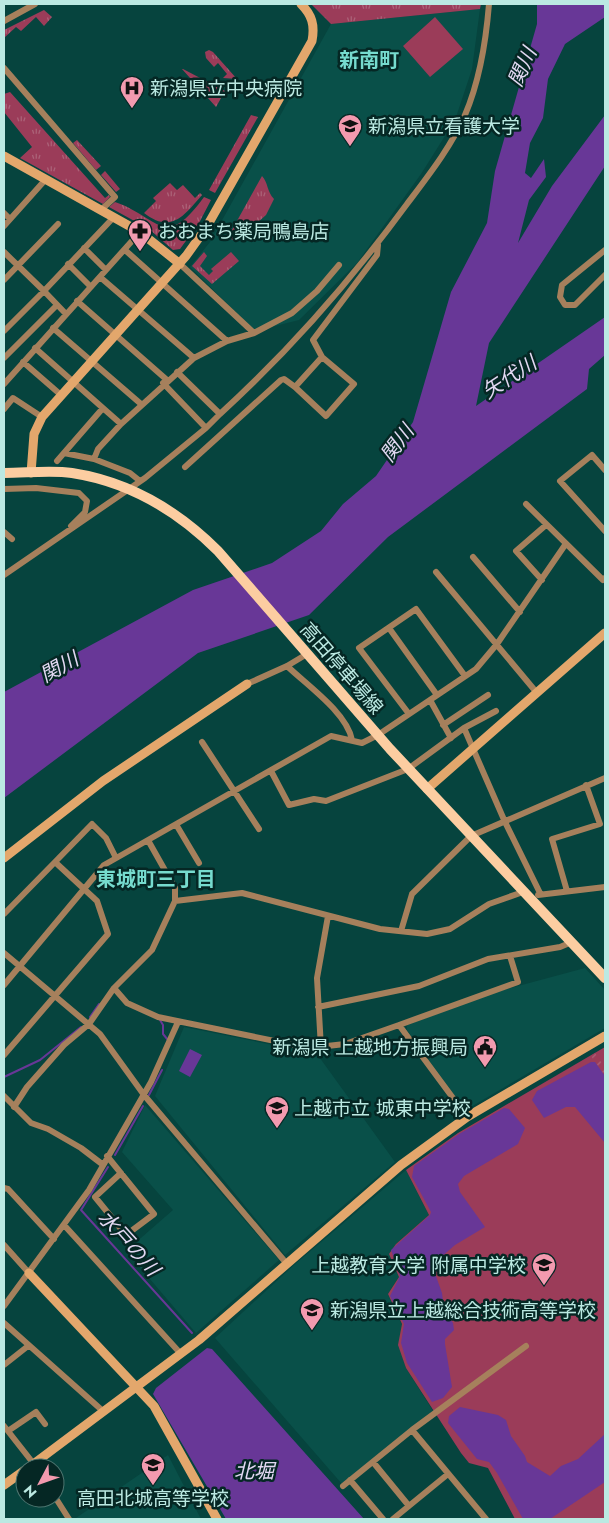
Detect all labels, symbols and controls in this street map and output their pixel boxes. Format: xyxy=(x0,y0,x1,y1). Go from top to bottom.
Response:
water label: 関川 xyxy=(501,41,545,91)
district label: 新南町 xyxy=(339,46,399,75)
hospital icon: 新潟県立中央病院 xyxy=(119,75,145,109)
place label: 新潟県立中央病院 xyxy=(150,75,302,102)
school or university icon: 新潟県立看護大学 xyxy=(337,113,363,147)
place label: 新潟県立看護大学 xyxy=(368,113,520,140)
pharmacy icon: おおまち薬局鴨島店 xyxy=(127,218,153,252)
place label: おおまち薬局鴨島店 xyxy=(158,218,329,245)
water label: 矢代川 xyxy=(476,348,544,406)
water label: 関川 xyxy=(374,417,422,468)
street label: 高田停車場線 xyxy=(294,616,389,720)
water label: 関川 xyxy=(35,644,86,690)
district label: 東城町三丁目 xyxy=(96,865,216,894)
place label: 新潟県 上越地方振興局 xyxy=(272,1034,468,1061)
public building icon: 新潟県 上越地方振興局 xyxy=(472,1034,498,1068)
school or university icon: 上越市立 城東中学校 xyxy=(264,1095,290,1129)
place label: 上越市立 城東中学校 xyxy=(294,1095,471,1122)
water label: 水戸の川 xyxy=(91,1204,168,1284)
place label: 上越教育大学 附属中学校 xyxy=(311,1252,526,1279)
school or university icon: 上越教育大学 附属中学校 xyxy=(531,1252,557,1286)
school or university icon: 新潟県立上越総合技術高等学校 xyxy=(299,1297,325,1331)
place label: 新潟県立上越総合技術高等学校 xyxy=(330,1297,596,1324)
school or university icon: 高田北城高等学校 xyxy=(140,1452,166,1486)
water label: 北堀 xyxy=(234,1457,277,1486)
north arrow xyxy=(15,1458,65,1508)
text: N xyxy=(19,1481,41,1502)
place label: 高田北城高等学校 xyxy=(77,1485,229,1512)

